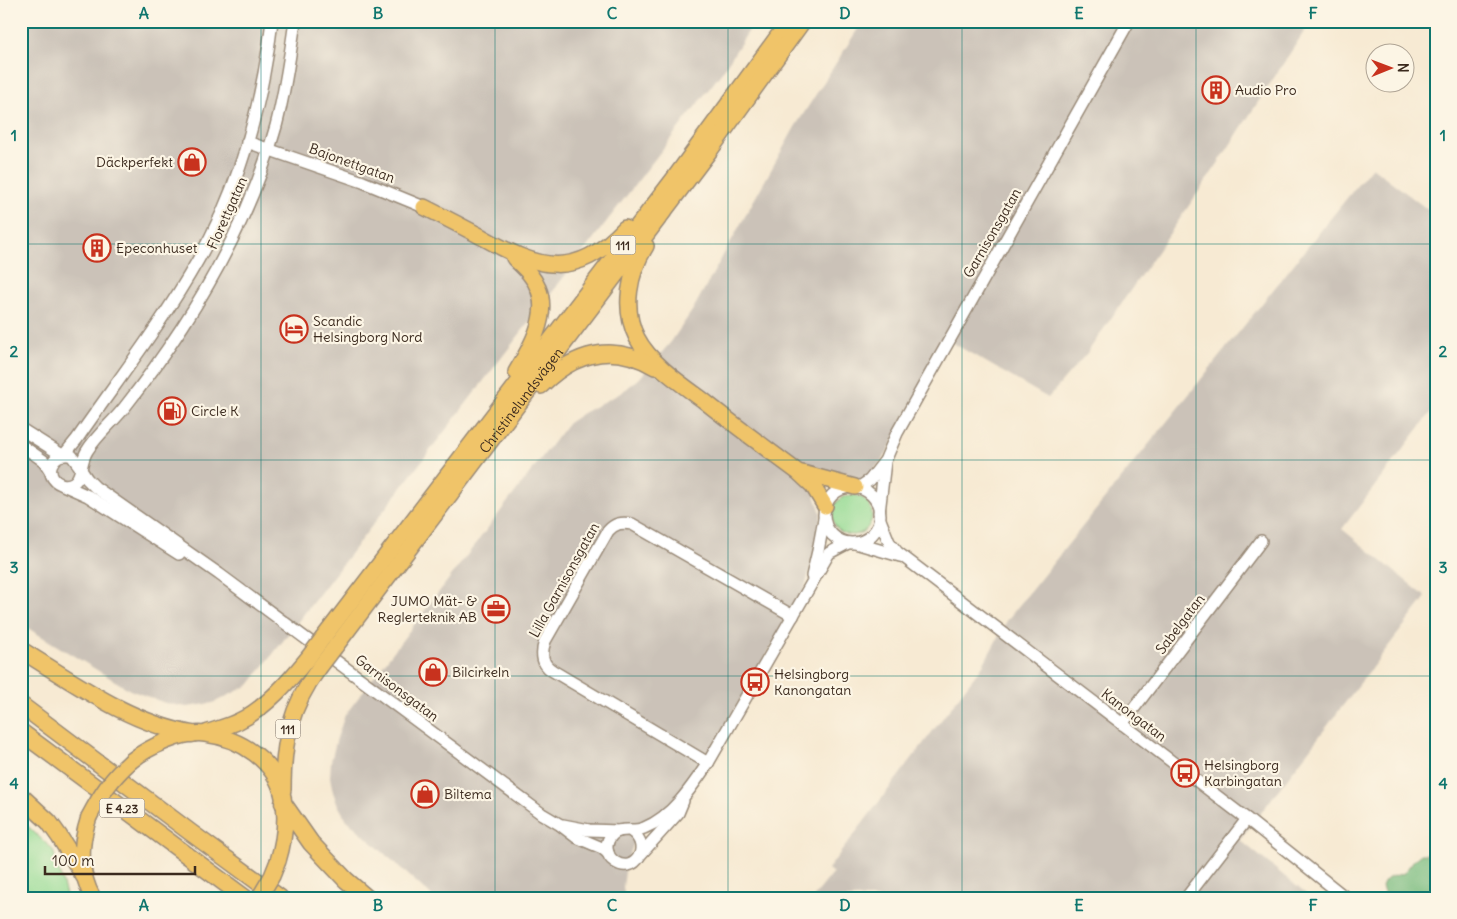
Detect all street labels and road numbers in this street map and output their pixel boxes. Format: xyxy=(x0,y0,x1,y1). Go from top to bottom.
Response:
street label: Bajonettgatan xyxy=(307,139,397,187)
street label: Florettgatan xyxy=(203,174,251,252)
street label: Garnisonsgatan xyxy=(959,185,1025,281)
road number: 111 xyxy=(610,236,636,254)
street label: Christinelundsvägen xyxy=(475,344,567,457)
street label: Lilla Garnisonsgatan xyxy=(525,519,603,641)
street label: Sabelgatan xyxy=(1152,590,1208,658)
street label: Garnisonsgatan xyxy=(351,651,443,725)
street label: Kanongatan xyxy=(1098,685,1170,745)
road number: 111 xyxy=(276,720,300,739)
road number: E 4.23 xyxy=(100,798,144,818)

